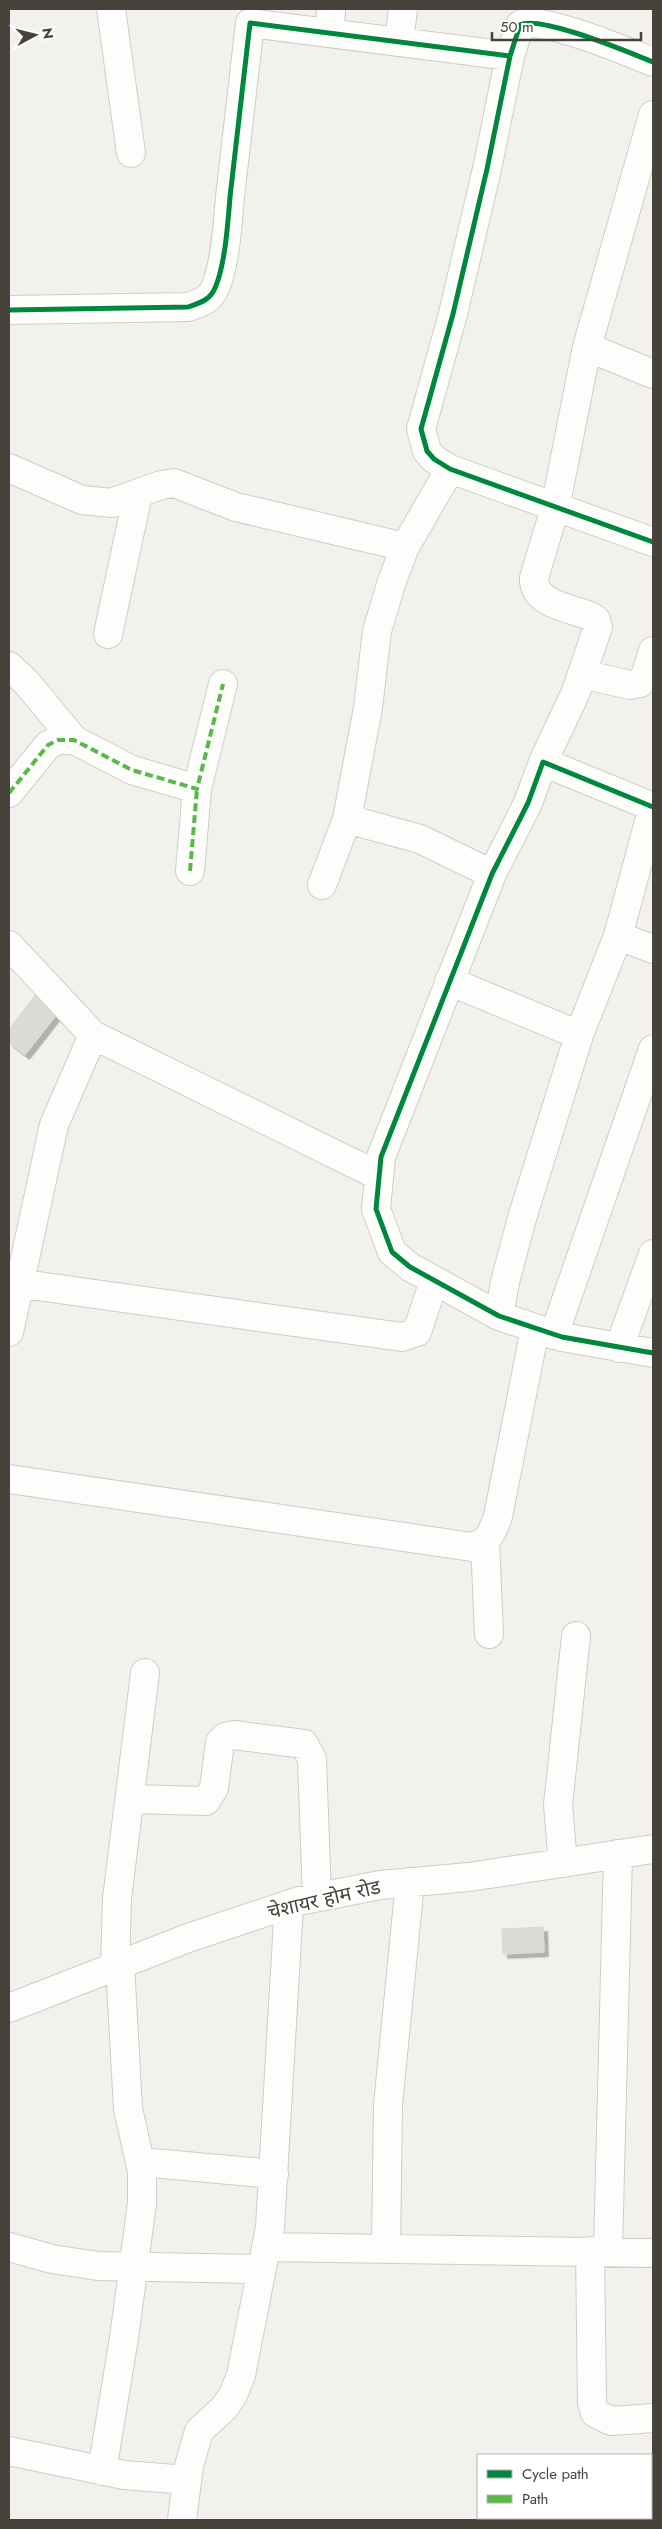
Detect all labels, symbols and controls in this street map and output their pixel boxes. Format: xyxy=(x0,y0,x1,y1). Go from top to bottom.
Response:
north arrow xyxy=(10,10,60,60)
scale bar xyxy=(492,10,641,42)
text: 50 m xyxy=(500,16,534,38)
text: N xyxy=(37,27,59,40)
street label: चेशायर होम रोड xyxy=(265,1872,384,1927)
legend xyxy=(477,2454,652,2519)
text: Cycle path xyxy=(522,2463,589,2485)
text: Path xyxy=(522,2488,548,2510)

